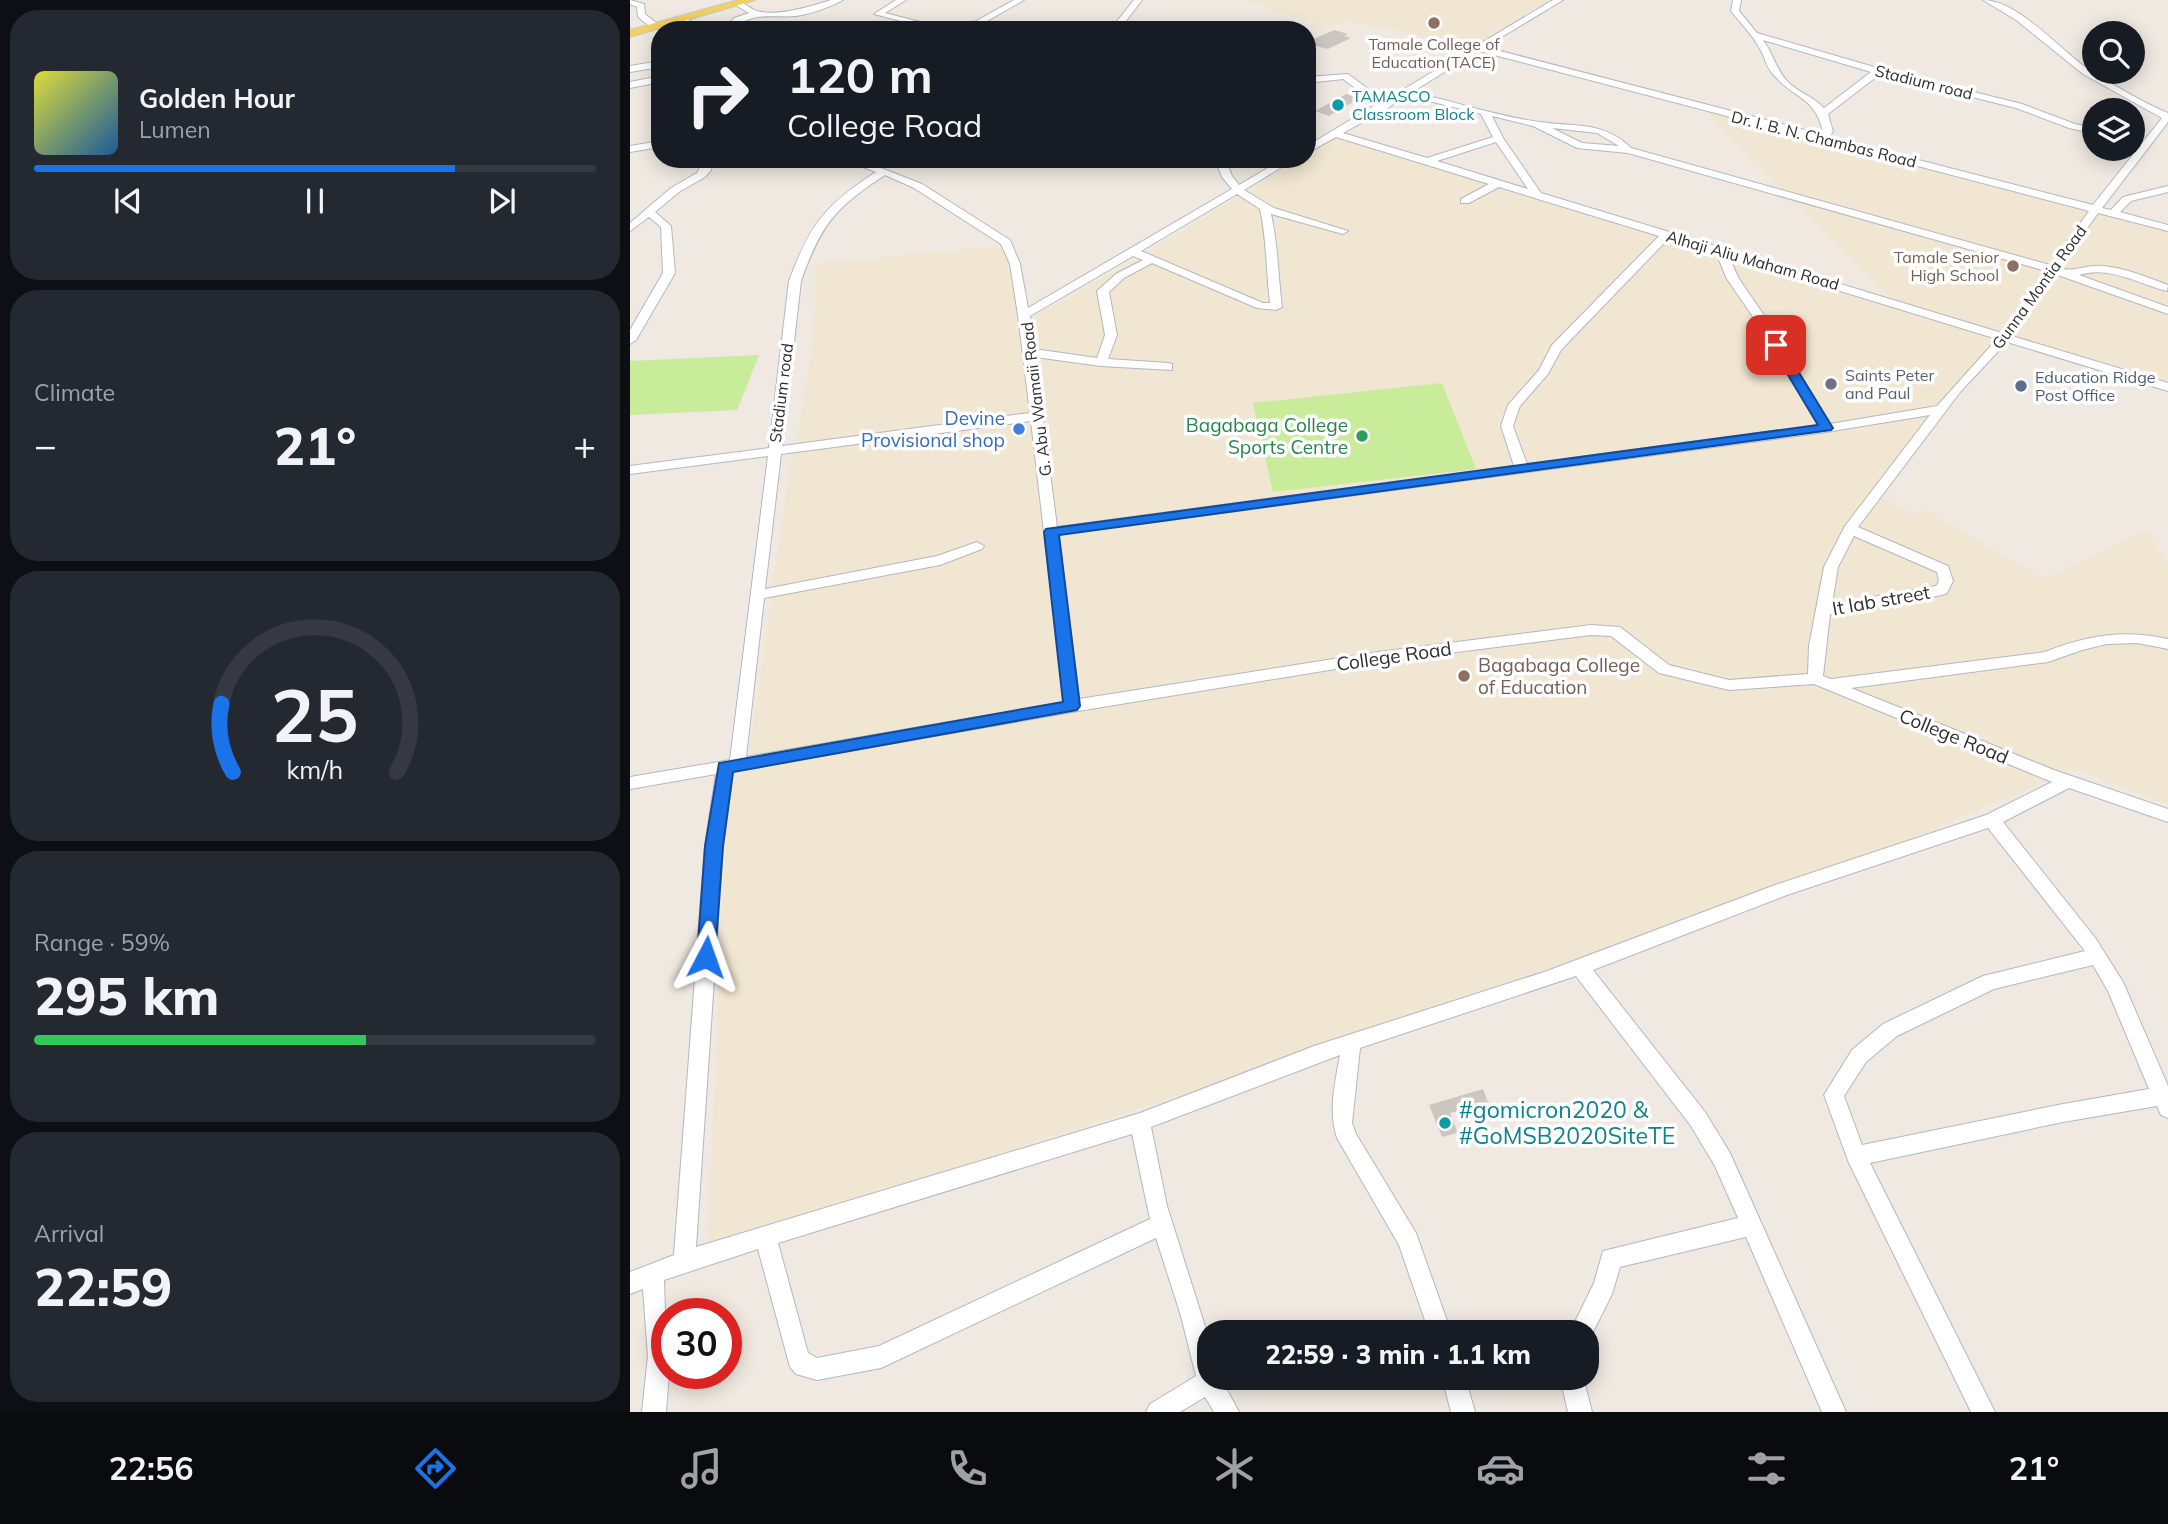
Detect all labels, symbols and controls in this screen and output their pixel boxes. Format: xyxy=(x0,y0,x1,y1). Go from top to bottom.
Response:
marker: Tamale College of Education(TACE) xyxy=(1426,15,1442,31)
map controls xyxy=(2082,21,2145,161)
button: search xyxy=(2082,21,2145,84)
place label: Tamale College of Education(TACE) xyxy=(1368,34,1500,72)
text: 120 m xyxy=(787,44,933,105)
icon: right xyxy=(672,49,763,140)
street label: Stadium road xyxy=(1873,60,1975,104)
text: Golden Hour xyxy=(139,82,295,115)
place label: TAMASCO Classroom Block xyxy=(1352,86,1475,124)
marker: TAMASCO Classroom Block xyxy=(1330,97,1346,113)
button: layers xyxy=(2082,98,2145,161)
text: College Road xyxy=(787,105,982,145)
street label: Dr. I. B. N. Chambas Road xyxy=(1729,106,1919,172)
text: Lumen xyxy=(139,115,211,144)
icon: previous xyxy=(109,182,147,220)
icon: pause xyxy=(296,182,334,220)
icon: next xyxy=(483,182,521,220)
street label: Gunna Montia Road xyxy=(1987,221,2091,353)
street label: Alhaji Aliu Maham Road xyxy=(1664,226,1842,294)
place label: Tamale Senior High School xyxy=(1894,247,1999,285)
marker: Tamale Senior High School xyxy=(2005,258,2021,274)
pin xyxy=(1746,315,1806,375)
street label: G. Abu Wamaii Road xyxy=(1017,321,1055,477)
icon: arrive xyxy=(1757,326,1795,364)
street label: Stadium road xyxy=(765,342,797,444)
place label: Saints Peter and Paul xyxy=(1845,365,1934,403)
place label: Education Ridge Post Office xyxy=(2035,367,2156,405)
marker: Saints Peter and Paul xyxy=(1823,376,1839,392)
text: Climate xyxy=(34,378,115,407)
marker: Education Ridge Post Office xyxy=(2013,378,2029,394)
place label: Devine Provisional shop xyxy=(861,406,1005,452)
text: 21° xyxy=(274,413,356,478)
place label: Bagabaga College Sports Centre xyxy=(1186,413,1348,459)
text: − xyxy=(34,421,57,469)
text: + xyxy=(573,421,596,469)
marker: Devine Provisional shop xyxy=(1011,421,1027,437)
marker: Bagabaga College Sports Centre xyxy=(1354,428,1370,444)
street label: It lab street xyxy=(1830,580,1932,620)
street label: College Road xyxy=(1335,636,1453,676)
place label: Bagabaga College of Education xyxy=(1478,653,1640,699)
marker: Bagabaga College of Education xyxy=(1456,668,1472,684)
text: 25 xyxy=(271,669,359,760)
street label: College Road xyxy=(1896,703,2012,769)
text: km/h xyxy=(287,754,343,785)
position arrow xyxy=(669,920,743,994)
text: Range · 59% xyxy=(34,928,170,957)
text: 295 km xyxy=(34,963,219,1028)
place label: #gomicron2020 & #GoMSB2020SiteTE xyxy=(1459,1095,1675,1150)
marker: #gomicron2020 & #GoMSB2020SiteTE xyxy=(1437,1115,1453,1131)
text: Arrival xyxy=(34,1219,104,1248)
text: 22:59 xyxy=(34,1254,172,1319)
speed limit sign: 30 xyxy=(651,1298,742,1389)
text: 22:59 · 3 min · 1.1 km xyxy=(1265,1338,1531,1371)
icon: directions xyxy=(411,1444,460,1493)
icon: music xyxy=(677,1444,726,1493)
icon: phone xyxy=(943,1444,992,1493)
icon: climate xyxy=(1210,1444,1259,1493)
icon: car xyxy=(1476,1444,1525,1493)
icon: filters xyxy=(1742,1444,1791,1493)
text: 22:56 xyxy=(109,1448,193,1488)
text: 21° xyxy=(2009,1448,2059,1488)

